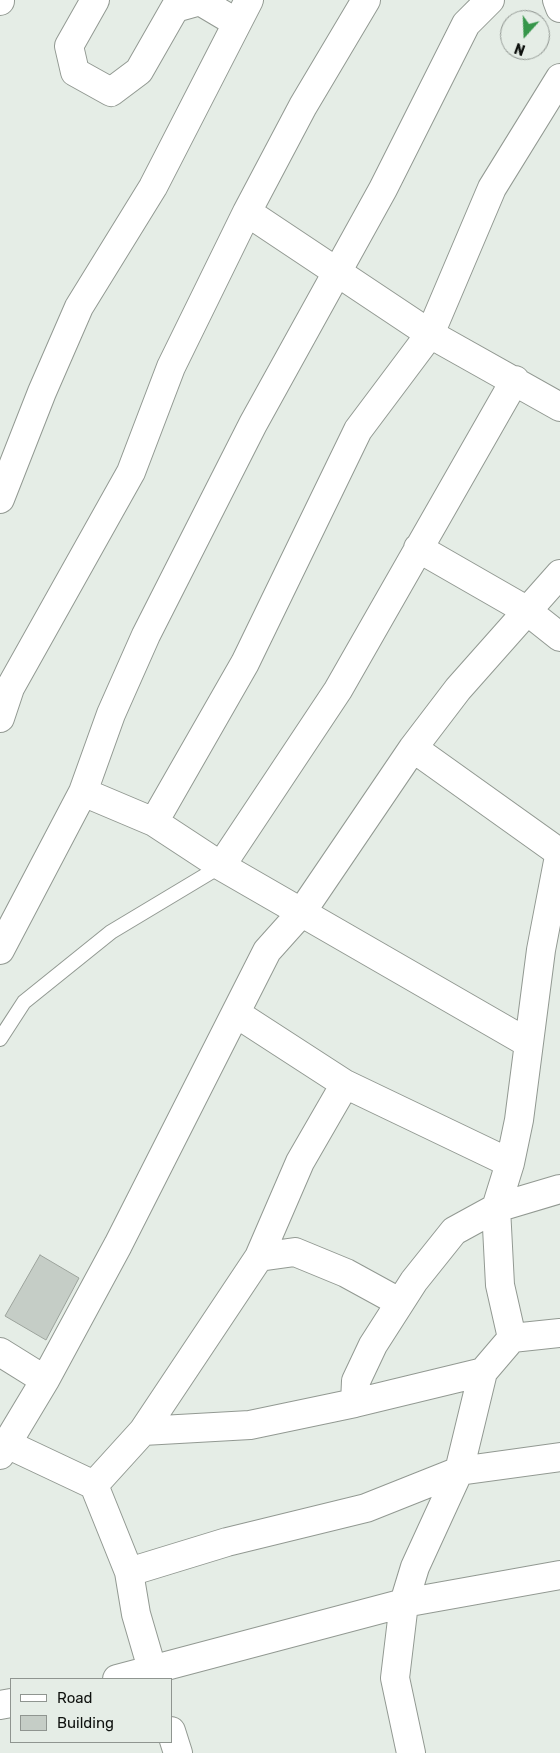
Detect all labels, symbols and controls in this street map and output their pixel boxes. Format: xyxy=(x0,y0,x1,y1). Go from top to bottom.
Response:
north arrow xyxy=(500,10,550,60)
text: N xyxy=(512,39,528,58)
legend xyxy=(10,1678,172,1743)
text: Road xyxy=(57,1689,93,1707)
text: Building xyxy=(57,1714,114,1732)

